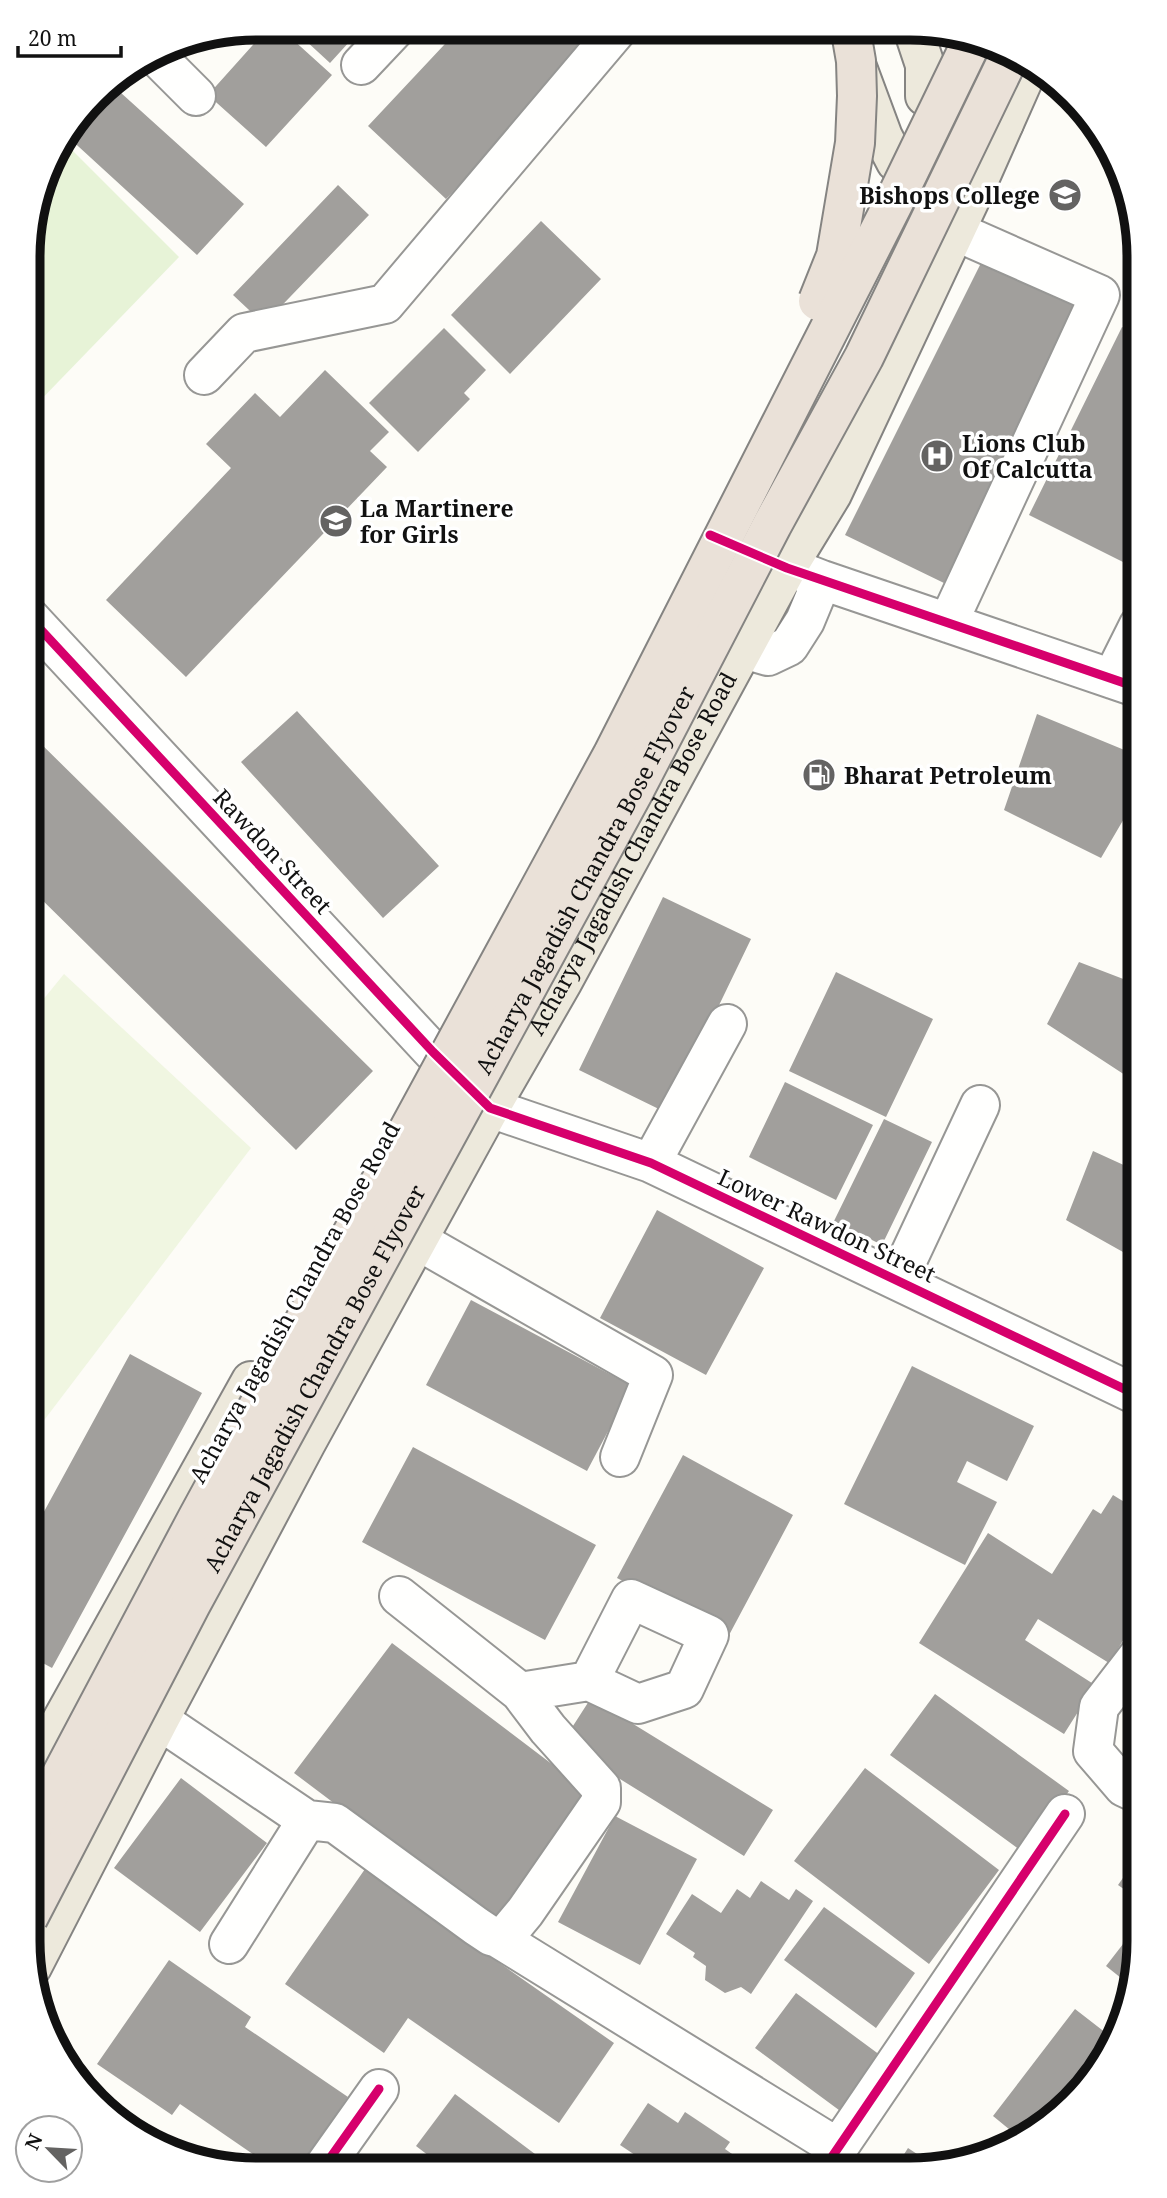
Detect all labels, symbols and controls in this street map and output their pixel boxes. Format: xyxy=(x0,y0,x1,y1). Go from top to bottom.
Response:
scale bar xyxy=(18,14,121,58)
text: 20 m xyxy=(28,24,77,52)
school or university icon: Bishops College xyxy=(1046,176,1084,214)
place label: Bishops College xyxy=(859,179,1040,211)
place label: Lions Club Of Calcutta xyxy=(962,427,1093,485)
hospital icon: Lions Club Of Calcutta xyxy=(918,437,956,475)
place label: La Martinere for Girls xyxy=(360,492,514,550)
school or university icon: La Martinere for Girls xyxy=(317,502,355,540)
street label: Acharya Jagadish Chandra Bose Road xyxy=(520,666,744,1040)
street label: Acharya Jagadish Chandra Bose Flyover xyxy=(467,680,702,1080)
fuel station icon: Bharat Petroleum xyxy=(800,756,838,794)
place label: Bharat Petroleum xyxy=(844,759,1052,791)
street label: Rawdon Street xyxy=(207,781,339,921)
street label: Acharya Jagadish Chandra Bose Road xyxy=(181,1116,407,1488)
street label: Lower Rawdon Street xyxy=(713,1160,941,1290)
street label: Acharya Jagadish Chandra Bose Flyover xyxy=(196,1179,433,1578)
north arrow xyxy=(14,2114,84,2184)
text: N xyxy=(19,2130,49,2154)

